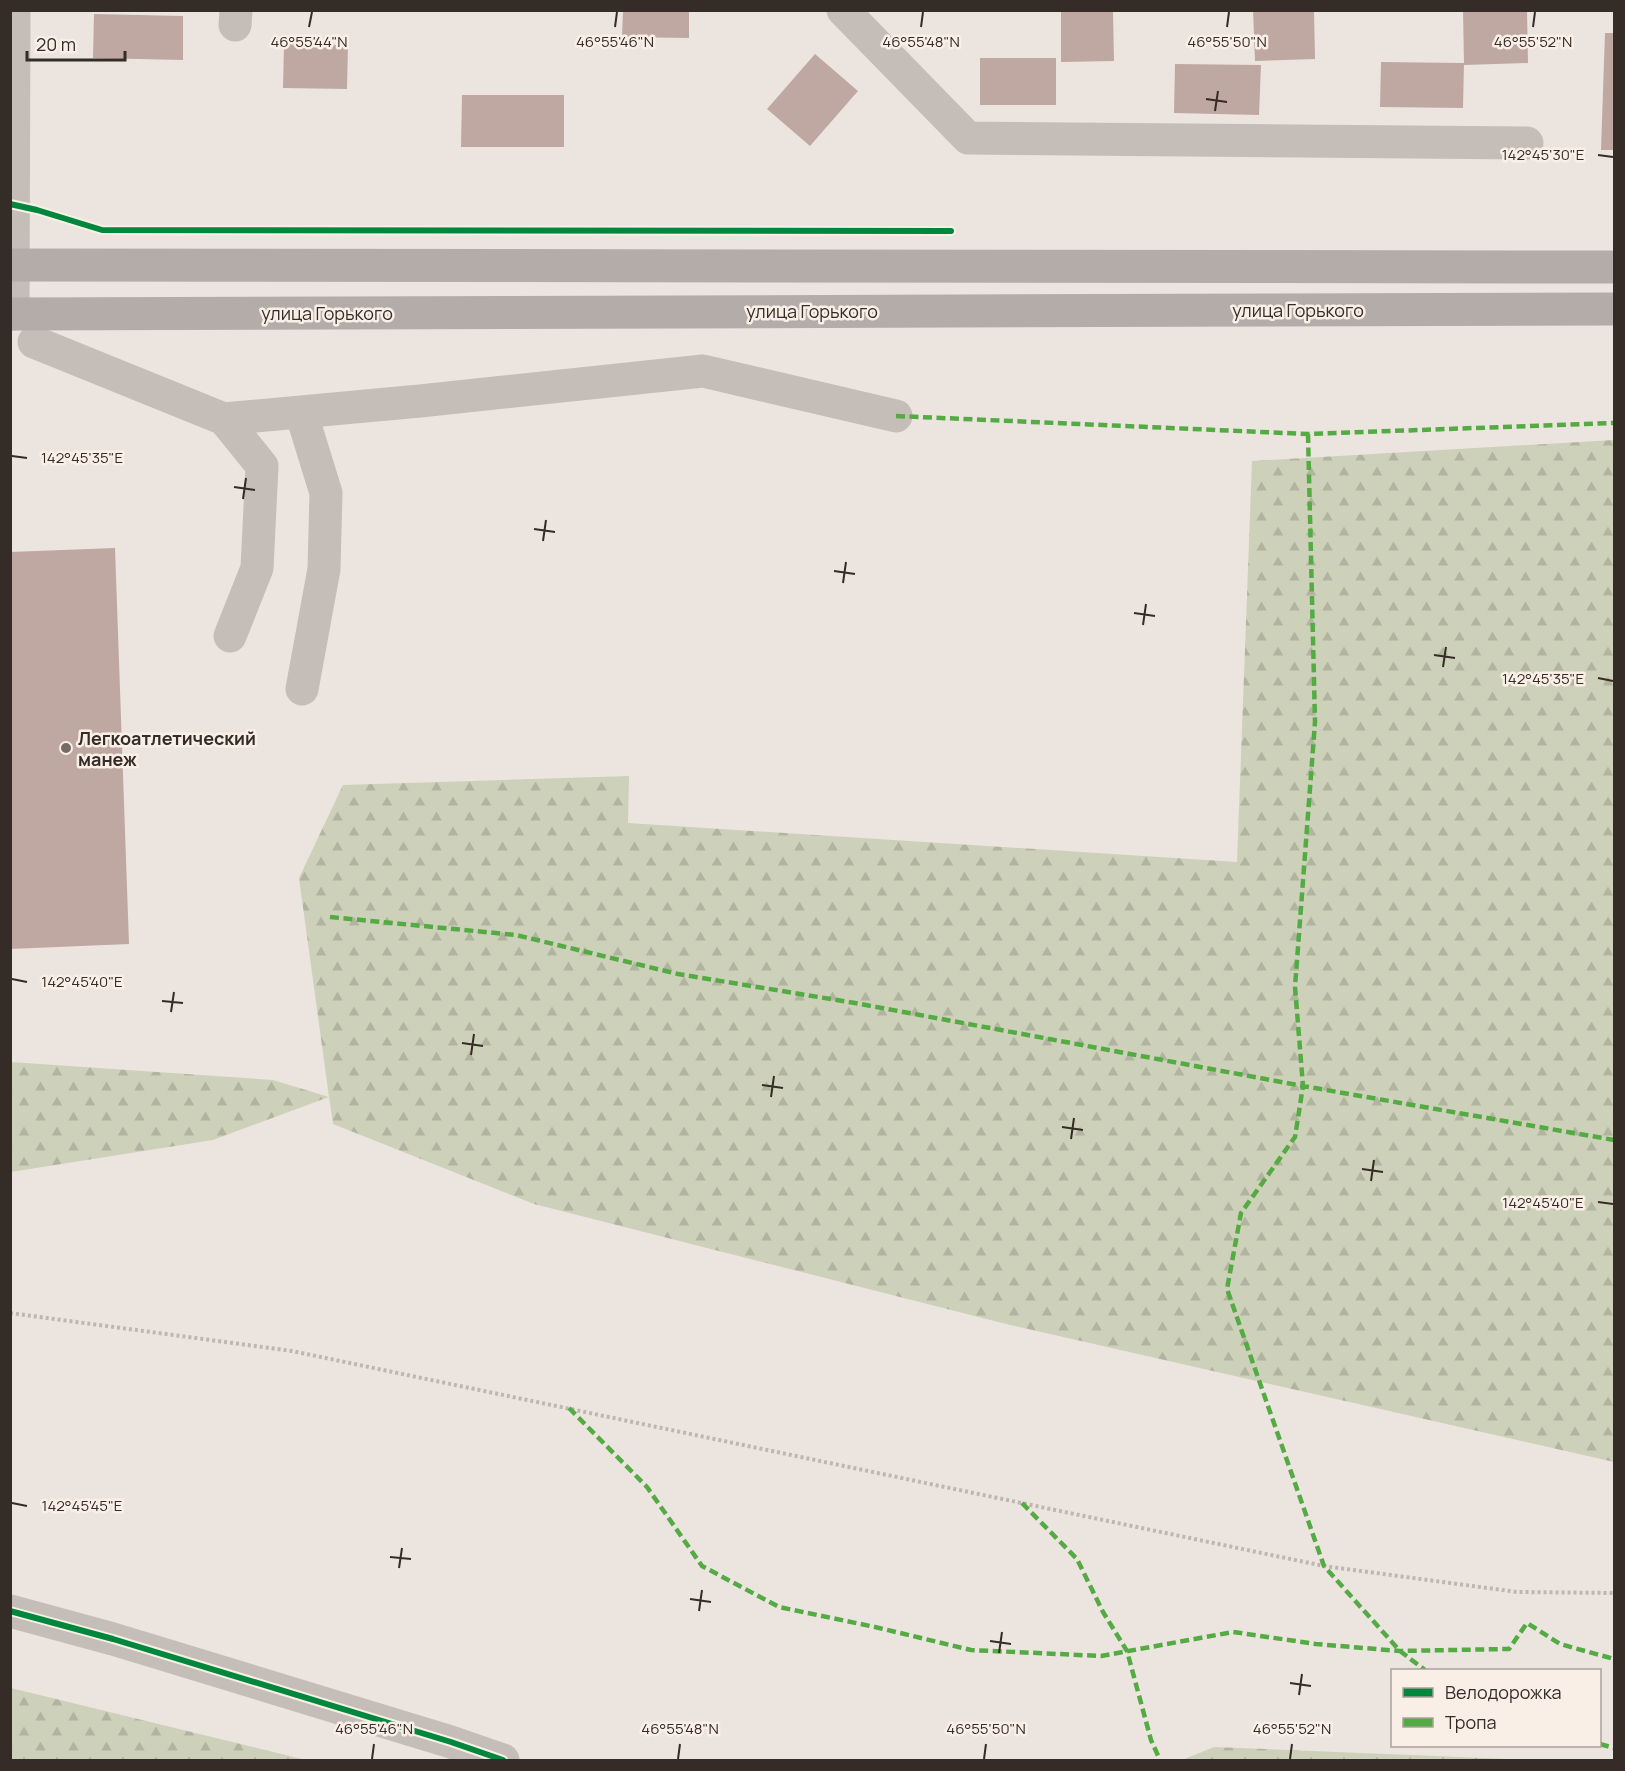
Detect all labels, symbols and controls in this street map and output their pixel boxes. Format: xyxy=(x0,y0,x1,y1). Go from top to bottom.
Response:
scale bar xyxy=(27,24,124,62)
text: 46°55'44"N xyxy=(270,31,348,52)
text: 46°55'46"N xyxy=(576,31,654,52)
text: 46°55'48"N xyxy=(882,31,960,52)
text: 46°55'50"N xyxy=(1187,31,1267,52)
text: 46°55'52"N xyxy=(1494,31,1572,52)
text: 20 m xyxy=(36,32,76,56)
text: 142°45'30"E xyxy=(1502,144,1584,165)
street label: улица Горького xyxy=(1232,298,1364,322)
street label: улица Горького xyxy=(746,299,878,323)
street label: улица Горького xyxy=(261,301,393,325)
text: 142°45'35"E xyxy=(41,447,123,468)
text: 142°45'35"E xyxy=(1502,668,1584,689)
place label: Легкоатлетический манеж xyxy=(78,726,256,771)
marker: Легкоатлетический манеж xyxy=(59,741,73,755)
text: 142°45'40"E xyxy=(41,971,123,992)
text: 142°45'40"E xyxy=(1502,1192,1584,1213)
text: 142°45'45"E xyxy=(42,1495,122,1516)
legend xyxy=(1391,1669,1601,1747)
text: Велодорожка xyxy=(1445,1680,1562,1704)
text: Тропа xyxy=(1445,1710,1496,1734)
text: 46°55'46"N xyxy=(335,1718,413,1739)
text: 46°55'48"N xyxy=(641,1718,719,1739)
text: 46°55'50"N xyxy=(946,1718,1026,1739)
text: 46°55'52"N xyxy=(1253,1718,1331,1739)

